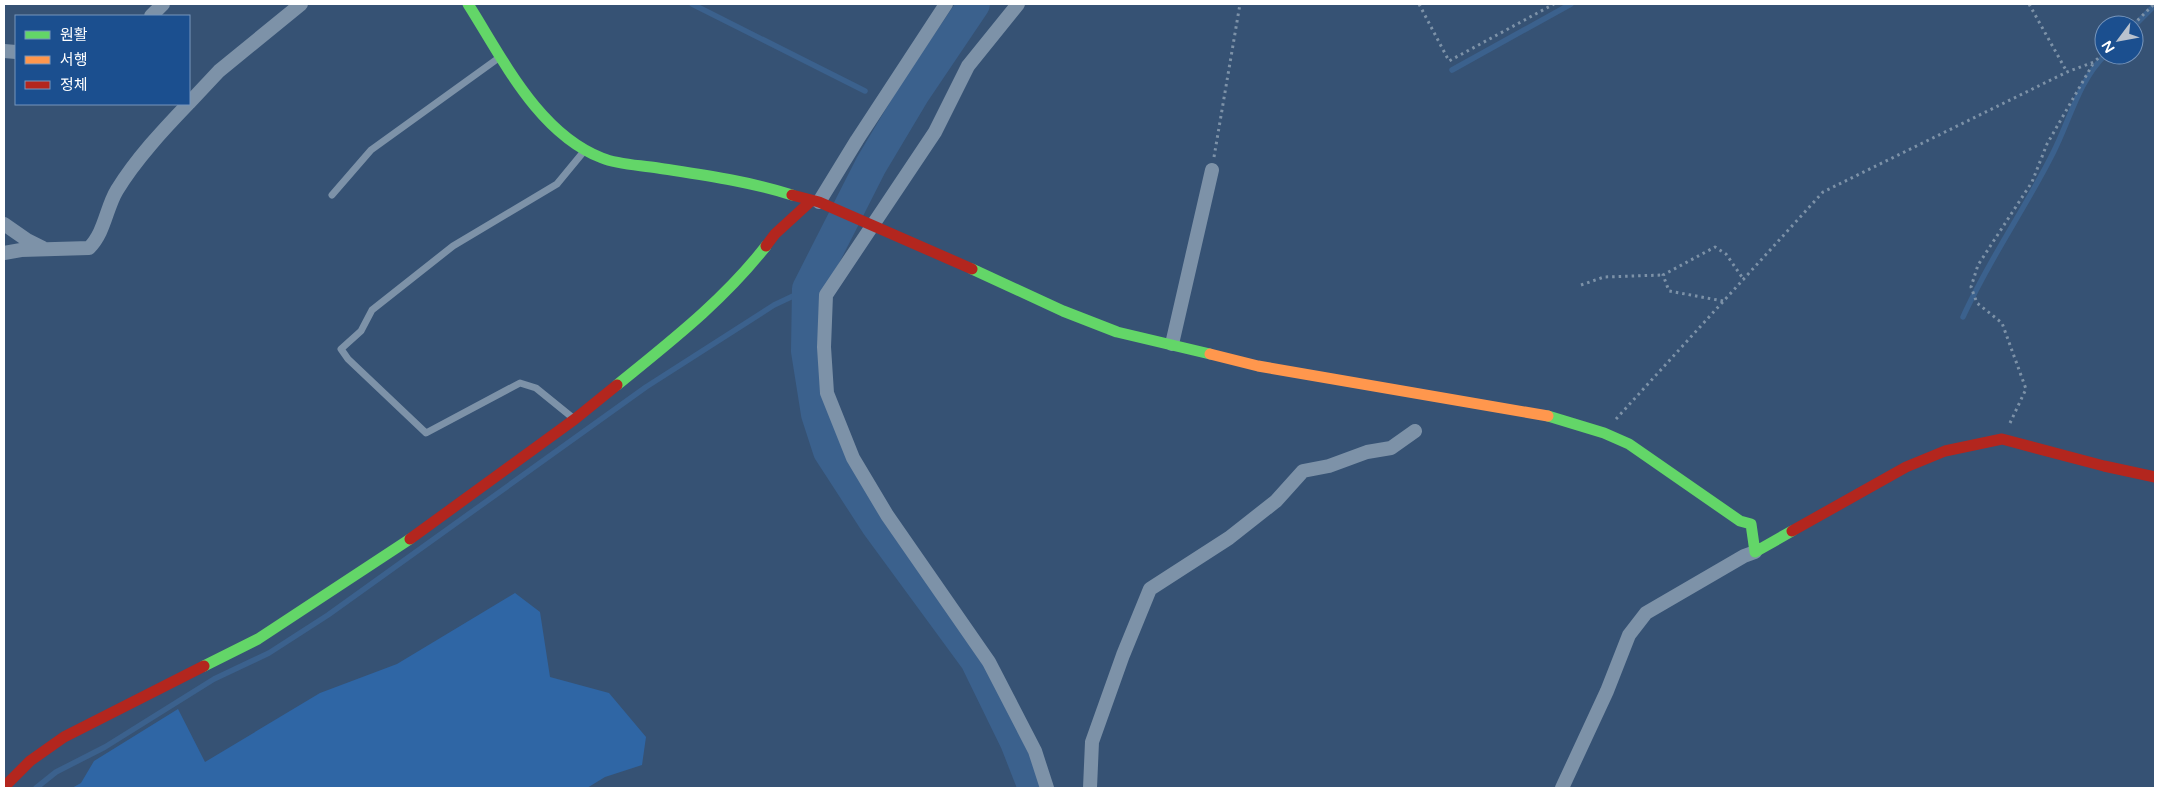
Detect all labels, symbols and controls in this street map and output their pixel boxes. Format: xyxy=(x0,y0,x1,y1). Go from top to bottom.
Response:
legend xyxy=(15,15,190,105)
north arrow xyxy=(2094,15,2144,65)
text: 원활 xyxy=(60,26,88,44)
text: N xyxy=(2098,37,2119,56)
text: 서행 xyxy=(60,51,88,69)
text: 정체 xyxy=(60,76,88,94)

